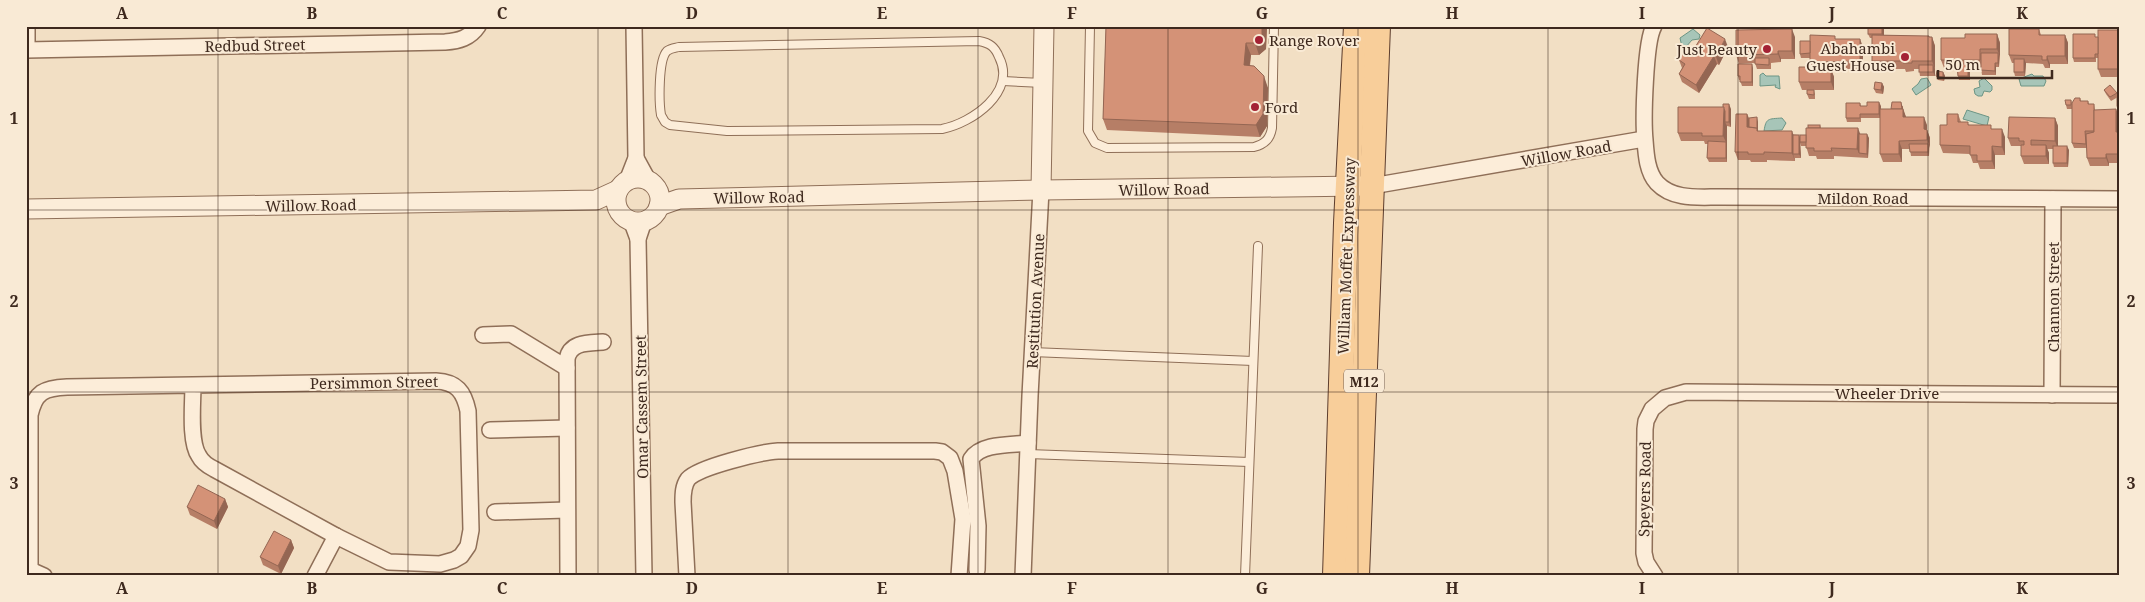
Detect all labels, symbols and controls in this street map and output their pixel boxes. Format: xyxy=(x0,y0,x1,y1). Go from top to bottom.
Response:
text: A xyxy=(116,2,129,24)
text: B xyxy=(307,2,318,24)
text: C xyxy=(497,2,508,24)
text: D xyxy=(686,2,698,24)
text: E xyxy=(877,2,887,24)
text: F xyxy=(1067,2,1077,24)
text: G xyxy=(1256,2,1268,24)
text: H xyxy=(1445,2,1459,24)
text: I xyxy=(1639,2,1645,24)
text: J xyxy=(1828,2,1836,24)
text: K xyxy=(2016,2,2028,24)
place label: Range Rover xyxy=(1269,30,1359,50)
street label: Redbud Street xyxy=(204,34,306,56)
marker: Range Rover xyxy=(1253,34,1265,46)
place label: Abahambi Guest House xyxy=(1806,38,1895,75)
place label: Just Beauty xyxy=(1676,39,1758,59)
marker: Just Beauty xyxy=(1761,43,1773,55)
scale bar xyxy=(1938,48,2051,80)
marker: Abahambi Guest House xyxy=(1899,51,1911,63)
text: 50 m xyxy=(1945,54,1980,74)
place label: Ford xyxy=(1265,97,1298,117)
marker: Ford xyxy=(1249,101,1261,113)
text: 1 xyxy=(9,107,19,129)
text: 1 xyxy=(2126,107,2136,129)
street label: Willow Road xyxy=(1519,135,1613,171)
street label: William Moffet Expressway xyxy=(1333,157,1359,355)
street label: Willow Road xyxy=(1118,178,1210,200)
street label: Willow Road xyxy=(713,186,805,208)
street label: Mildon Road xyxy=(1817,188,1909,208)
street label: Willow Road xyxy=(265,194,357,216)
street label: Restitution Avenue xyxy=(1021,233,1049,369)
street label: Channon Street xyxy=(2043,242,2063,352)
text: 2 xyxy=(9,290,19,312)
text: 2 xyxy=(2126,290,2136,312)
street label: Omar Cassem Street xyxy=(630,335,652,479)
road number: M12 xyxy=(1344,370,1384,392)
street label: Persimmon Street xyxy=(310,371,438,393)
street label: Wheeler Drive xyxy=(1835,383,1939,403)
street label: Speyers Road xyxy=(1633,441,1655,537)
text: 3 xyxy=(9,472,19,494)
text: 3 xyxy=(2126,472,2136,494)
text: A xyxy=(116,577,129,599)
text: B xyxy=(307,577,318,599)
text: C xyxy=(497,577,508,599)
text: D xyxy=(686,577,698,599)
text: E xyxy=(877,577,887,599)
text: F xyxy=(1067,577,1077,599)
text: G xyxy=(1256,577,1268,599)
text: H xyxy=(1445,577,1459,599)
text: I xyxy=(1639,577,1645,599)
text: J xyxy=(1828,577,1836,599)
text: K xyxy=(2016,577,2028,599)

